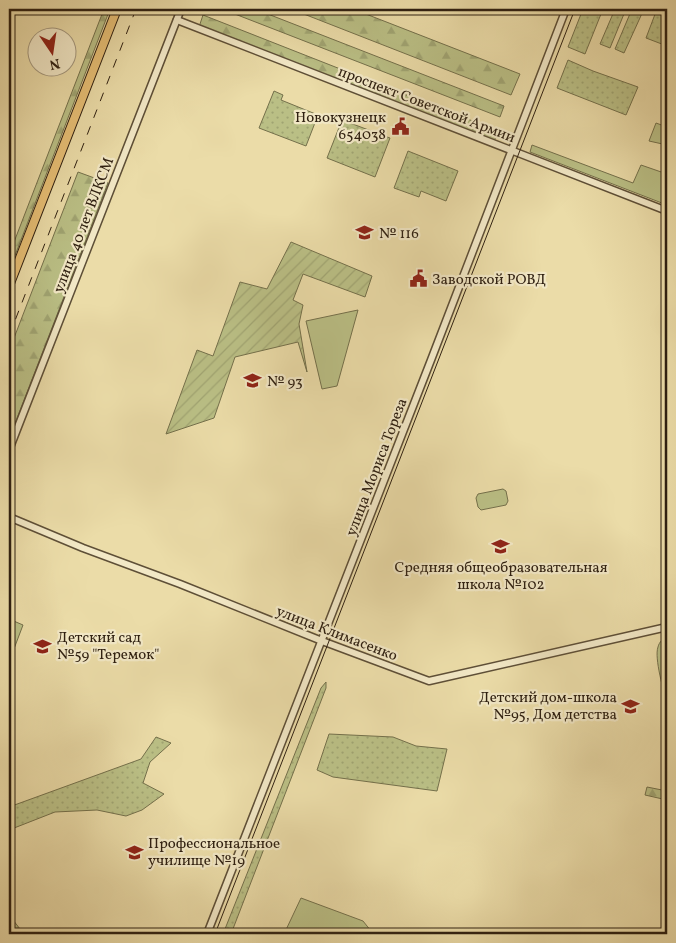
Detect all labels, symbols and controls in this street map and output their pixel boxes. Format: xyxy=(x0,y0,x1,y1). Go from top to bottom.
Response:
north arrow xyxy=(28,28,78,78)
text: N xyxy=(47,53,62,74)
street label: проспект Советской Армии xyxy=(335,62,518,149)
place label: Новокузнецк 654038 xyxy=(295,108,386,146)
public building icon: Новокузнецк 654038 xyxy=(390,116,410,136)
street label: улица 40 лет ВЛКСМ xyxy=(49,155,120,296)
school or university icon: № 116 xyxy=(355,223,375,243)
place label: № 116 xyxy=(379,224,419,245)
public building icon: Заводской РОВД xyxy=(408,269,428,289)
place label: Заводской РОВД xyxy=(432,270,546,291)
school or university icon: № 93 xyxy=(243,371,263,391)
place label: № 93 xyxy=(267,372,303,393)
street label: улица Мориса Тореза xyxy=(341,396,413,540)
school or university icon: Средняя общеобразовательная школа №102 xyxy=(491,536,511,556)
place label: Средняя общеобразовательная школа №102 xyxy=(394,558,608,596)
street label: улица Климасенко xyxy=(273,602,400,667)
place label: Детский сад №59 "Теремок" xyxy=(57,628,159,666)
school or university icon: Детский сад №59 "Теремок" xyxy=(33,636,53,656)
place label: Детский дом-школа №95, Дом детства xyxy=(479,688,617,726)
school or university icon: Детский дом-школа №95, Дом детства xyxy=(621,696,641,716)
place label: Профессиональное училище №19 xyxy=(148,834,280,872)
school or university icon: Профессиональное училище №19 xyxy=(124,842,144,862)

